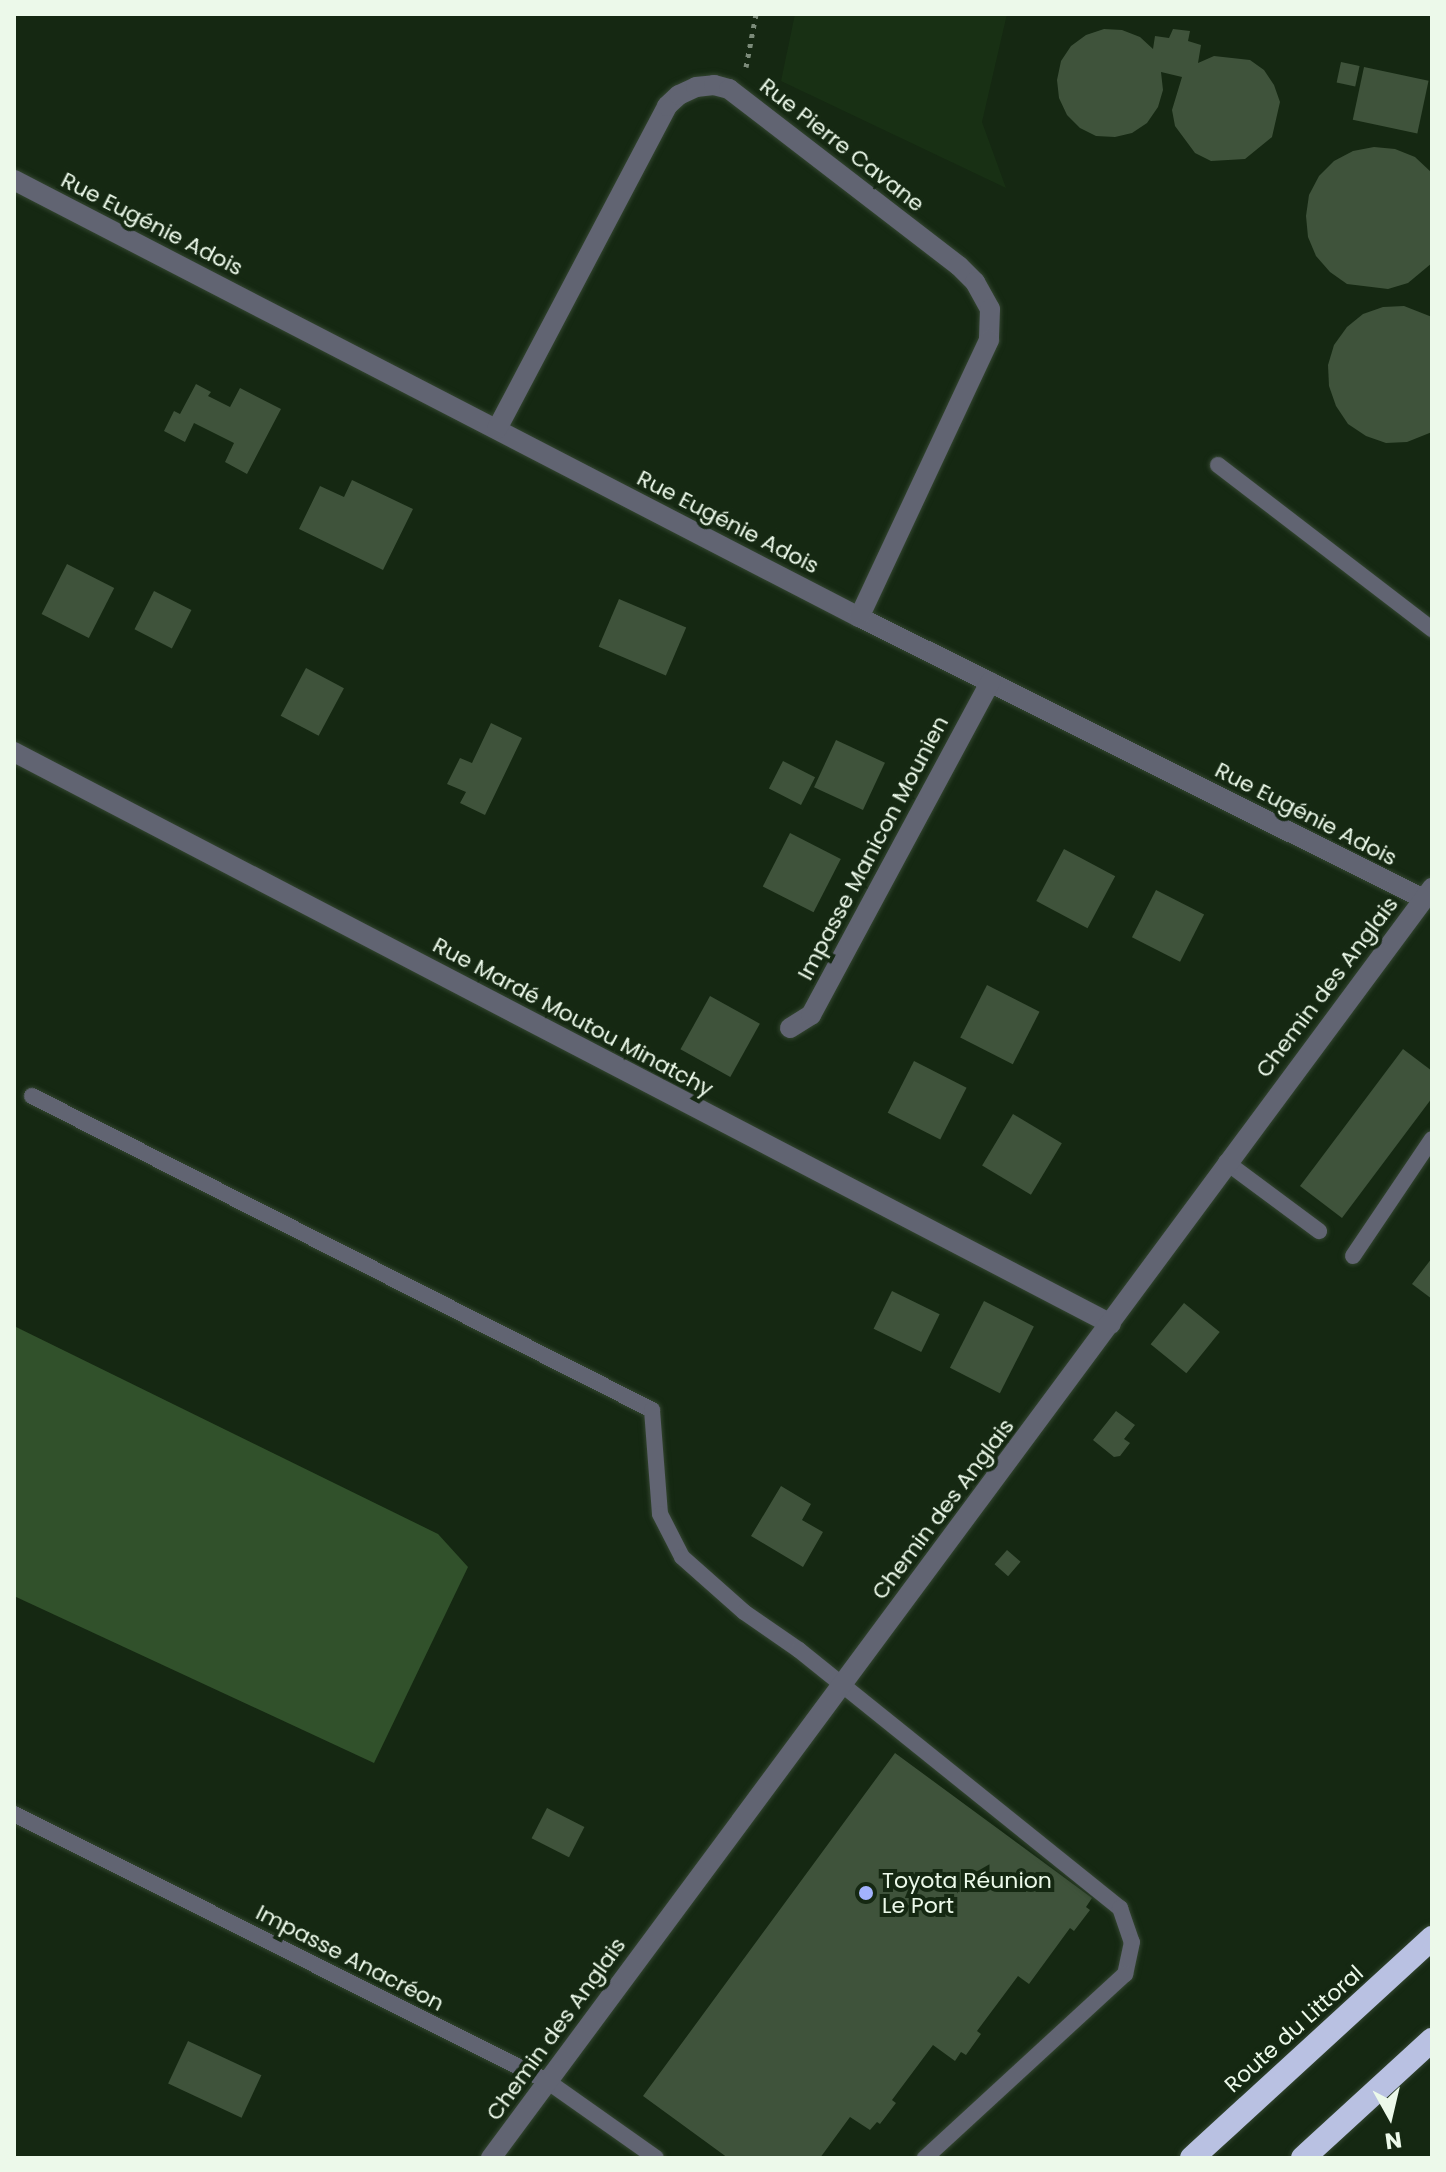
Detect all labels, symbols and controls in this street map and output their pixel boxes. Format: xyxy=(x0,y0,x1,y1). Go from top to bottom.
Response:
street label: Rue Pierre Cavane xyxy=(754,73,930,217)
street label: Rue Eugénie Adois xyxy=(57,167,247,281)
street label: Rue Eugénie Adois xyxy=(633,465,823,579)
street label: Impasse Manicon Mounien xyxy=(792,711,954,985)
street label: Rue Eugénie Adois xyxy=(1211,757,1401,871)
street label: Chemin des Anglais xyxy=(1250,891,1404,1083)
street label: Rue Mardé Moutou Minatchy xyxy=(428,932,718,1102)
street label: Chemin des Anglais xyxy=(866,1413,1020,1605)
place label: Toyota Réunion Le Port xyxy=(882,1867,1052,1918)
marker: Toyota Réunion Le Port xyxy=(857,1884,875,1902)
street label: Impasse Anacréon xyxy=(252,1899,448,2017)
street label: Chemin des Anglais xyxy=(481,1932,631,2126)
street label: Route du Littoral xyxy=(1219,1960,1369,2098)
north arrow xyxy=(1350,2076,1430,2156)
text: N xyxy=(1383,2124,1404,2157)

